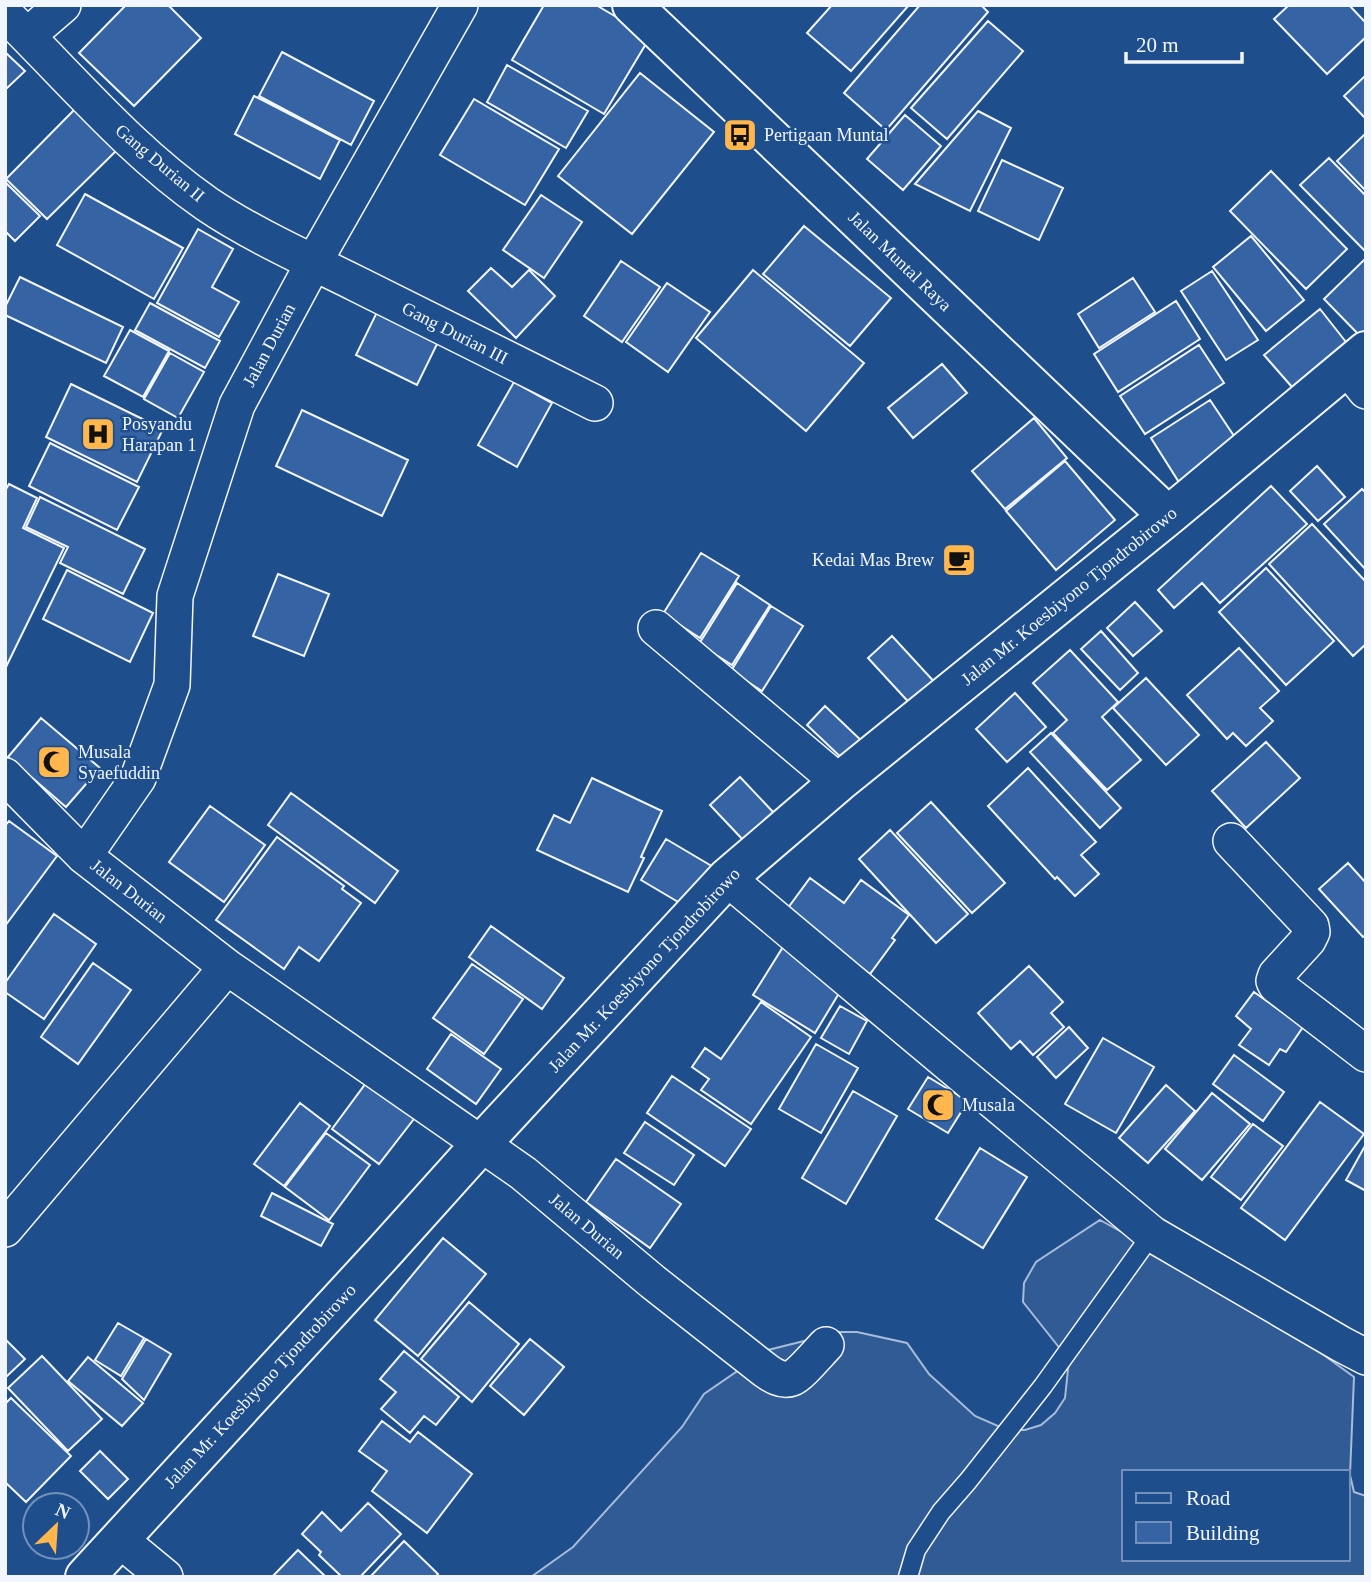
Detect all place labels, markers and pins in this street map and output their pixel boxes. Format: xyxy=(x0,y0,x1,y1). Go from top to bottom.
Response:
bus stop icon: Pertigaan Muntal xyxy=(721,116,759,154)
place label: Pertigaan Muntal xyxy=(764,125,888,145)
place label: Posyandu Harapan 1 xyxy=(122,414,196,455)
hospital icon: Posyandu Harapan 1 xyxy=(79,415,117,453)
cafe icon: Kedai Mas Brew xyxy=(940,541,978,579)
place label: Kedai Mas Brew xyxy=(812,550,934,570)
place label: Musala Syaefuddin xyxy=(78,742,160,783)
mosque icon: Musala Syaefuddin xyxy=(35,743,73,781)
mosque icon: Musala xyxy=(919,1086,957,1124)
place label: Musala xyxy=(962,1095,1015,1115)

